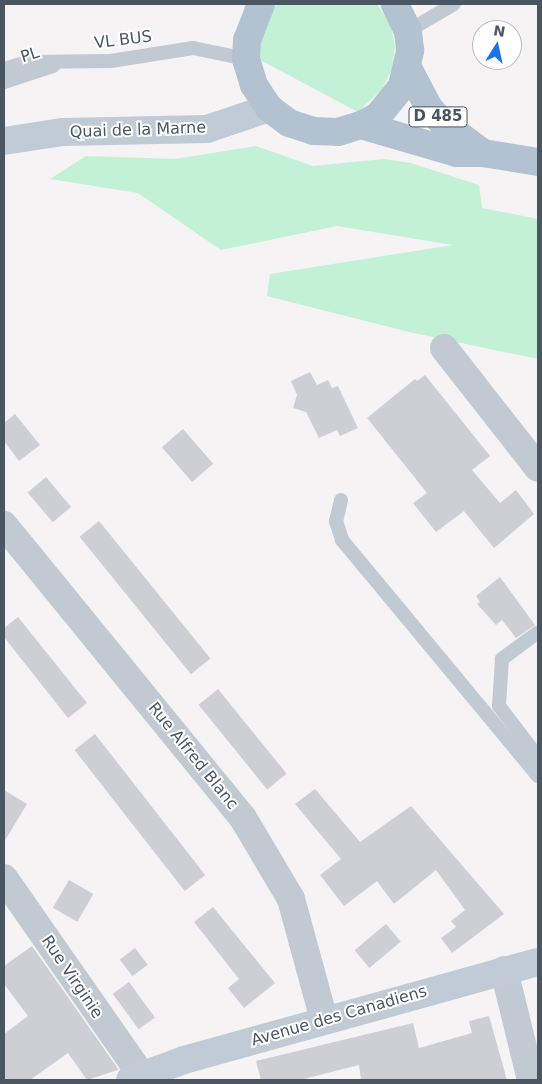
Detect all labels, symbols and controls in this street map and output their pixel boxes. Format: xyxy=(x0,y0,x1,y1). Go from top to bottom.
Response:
north arrow xyxy=(472,20,522,70)
text: N xyxy=(492,22,507,40)
street label: VL BUS xyxy=(93,27,153,53)
street label: PL xyxy=(18,43,42,67)
road number: D 485 xyxy=(408,104,468,130)
street label: Quai de la Marne xyxy=(70,118,206,142)
street label: Rue Alfred Blanc xyxy=(144,699,242,813)
street label: Rue Virginie xyxy=(37,932,107,1022)
street label: Avenue des Canadiens xyxy=(249,982,429,1050)

